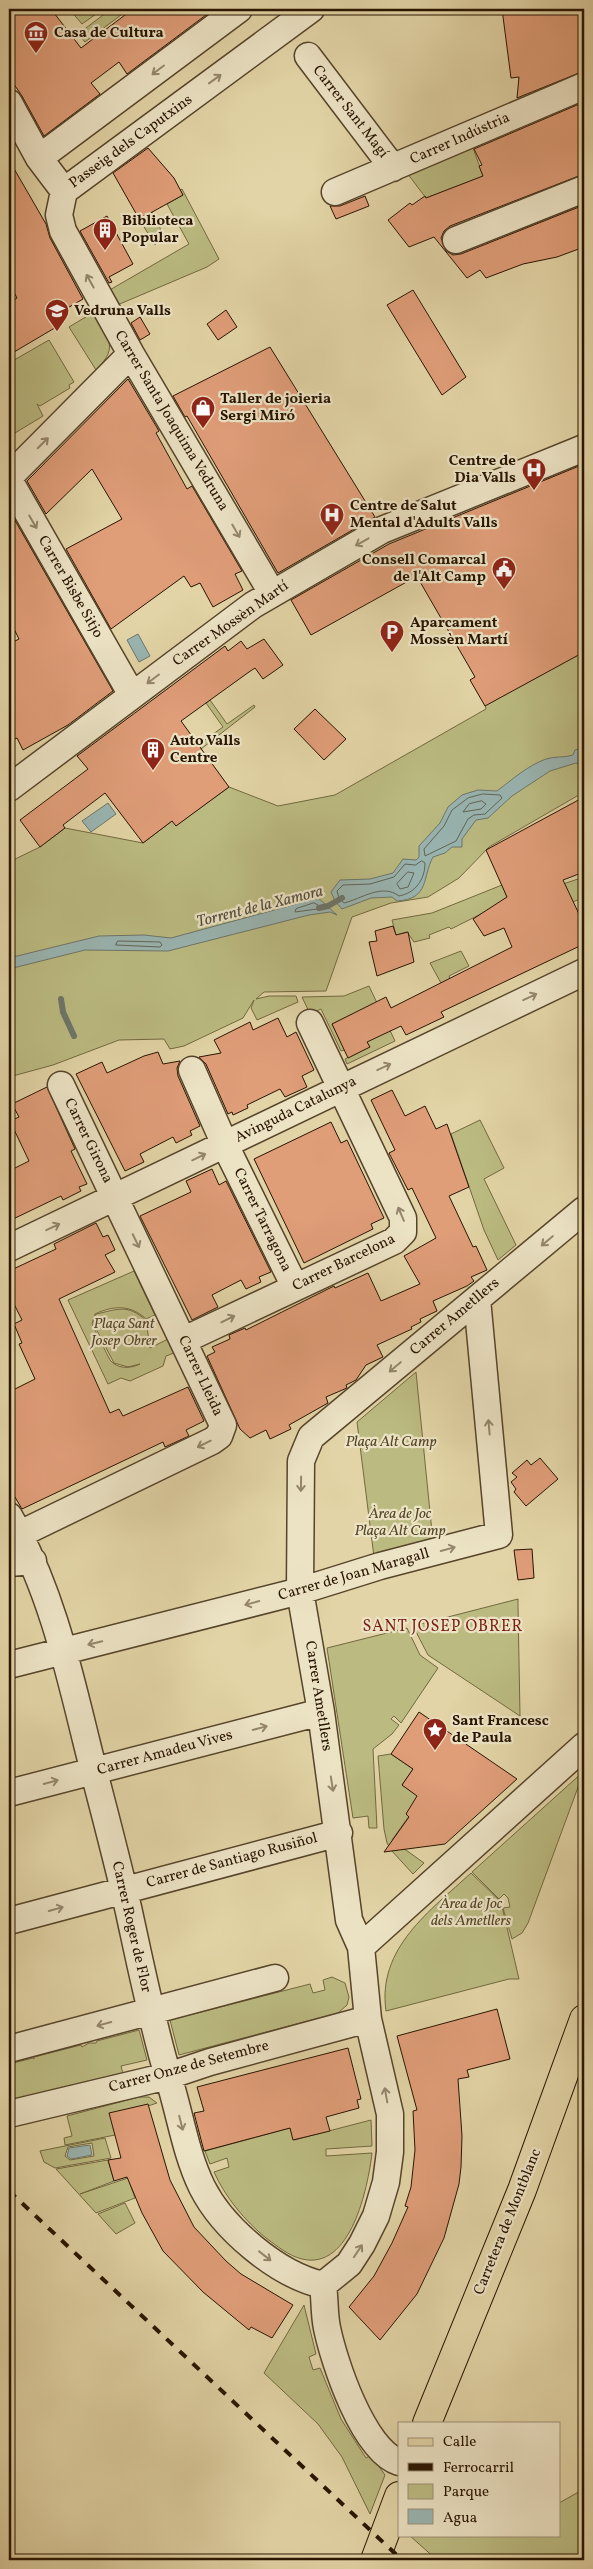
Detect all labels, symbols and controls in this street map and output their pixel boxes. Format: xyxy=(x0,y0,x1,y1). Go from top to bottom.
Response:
museum icon: Casa de Cultura xyxy=(23,20,49,54)
place label: Casa de Cultura xyxy=(54,23,164,44)
street label: Carrer Sant Magí xyxy=(307,61,393,163)
one-way arrow xyxy=(152,64,165,75)
one-way arrow xyxy=(208,74,222,84)
street label: Passeig dels Caputxins xyxy=(65,90,197,194)
street label: Carrer Indústria xyxy=(407,108,513,170)
place label: Biblioteca Popular xyxy=(122,211,193,249)
building icon: Biblioteca Popular xyxy=(92,217,118,251)
one-way arrow xyxy=(85,273,95,288)
school or university icon: Vedruna Valls xyxy=(44,298,70,332)
place label: Vedruna Valls xyxy=(74,301,171,322)
street label: Carrer Santa Joaquima Vedruna xyxy=(109,327,233,515)
place label: Taller de joieria Sergi Miró xyxy=(220,389,331,427)
shop icon: Taller de joieria Sergi Miró xyxy=(190,395,216,429)
one-way arrow xyxy=(37,436,49,449)
place label: Centre de Dia Valls xyxy=(449,451,516,489)
hospital icon: Centre de Dia Valls xyxy=(521,457,547,491)
place label: Centre de Salut Mental d'Adults Valls xyxy=(350,496,498,534)
hospital icon: Centre de Salut Mental d'Adults Valls xyxy=(319,502,345,536)
one-way arrow xyxy=(29,514,38,529)
one-way arrow xyxy=(232,524,242,538)
street label: Carrer Bisbe Sitjo xyxy=(32,532,108,642)
one-way arrow xyxy=(355,538,370,547)
place label: Consell Comarcal de l'Alt Camp xyxy=(362,550,486,588)
public building icon: Consell Comarcal de l'Alt Camp xyxy=(491,556,517,590)
street label: Carrer Mossèn Martí xyxy=(169,576,294,672)
place label: Aparcament Mossèn Martí xyxy=(410,613,508,651)
parking icon: Aparcament Mossèn Martí xyxy=(379,619,405,653)
one-way arrow xyxy=(146,674,160,684)
place label: Auto Valls Centre xyxy=(170,731,240,769)
building icon: Auto Valls Centre xyxy=(140,737,166,771)
water label: Torrent de la Xamora xyxy=(194,881,326,933)
one-way arrow xyxy=(522,992,537,1002)
one-way arrow xyxy=(376,1062,391,1072)
street label: Avinguda Catalunya xyxy=(232,1071,360,1149)
street label: Carrer Girona xyxy=(58,1095,118,1187)
one-way arrow xyxy=(192,1152,207,1162)
street label: Carrer Tarragona xyxy=(228,1165,296,1275)
one-way arrow xyxy=(395,1207,404,1222)
one-way arrow xyxy=(45,1222,60,1231)
street label: Carrer Barcelona xyxy=(289,1229,399,1297)
one-way arrow xyxy=(132,1233,142,1248)
one-way arrow xyxy=(540,1236,553,1247)
street label: Carrer Ametllers xyxy=(406,1273,504,1361)
park label: Plaça Sant Josep Obrer xyxy=(89,1314,157,1352)
one-way arrow xyxy=(220,1314,235,1323)
street label: Carrer Lleida xyxy=(172,1332,228,1420)
one-way arrow xyxy=(388,1362,401,1373)
one-way arrow xyxy=(484,1419,494,1435)
park label: Plaça Alt Camp xyxy=(345,1432,437,1453)
one-way arrow xyxy=(197,1440,212,1450)
one-way arrow xyxy=(296,1476,306,1492)
park label: Àrea de Joc Plaça Alt Camp xyxy=(354,1504,446,1542)
street label: Carrer de Joan Maragall xyxy=(276,1543,432,1607)
one-way arrow xyxy=(439,1544,455,1553)
one-way arrow xyxy=(245,1598,261,1608)
district label: SANT JOSEP OBRER xyxy=(362,1616,524,1638)
one-way arrow xyxy=(88,1639,104,1648)
street label: Carrer Ametllers xyxy=(299,1639,337,1753)
place label: Sant Francesc de Paula xyxy=(452,1711,549,1749)
place icon: Sant Francesc de Paula xyxy=(422,1717,448,1751)
one-way arrow xyxy=(251,1723,267,1732)
street label: Carrer Amadeu Vives xyxy=(95,1725,235,1781)
one-way arrow xyxy=(327,1775,337,1791)
one-way arrow xyxy=(43,1777,59,1786)
street label: Carrer de Santiago Rusiñol xyxy=(144,1828,320,1894)
street label: Carrer Roger de Flor xyxy=(106,1859,156,1995)
park label: Àrea de Joc dels Ametllers xyxy=(431,1894,512,1932)
one-way arrow xyxy=(47,1903,63,1913)
one-way arrow xyxy=(96,2020,112,2029)
street label: Carrer Onze de Setembre xyxy=(107,2036,271,2098)
one-way arrow xyxy=(381,2088,391,2104)
one-way arrow xyxy=(177,2114,186,2130)
street label: Carretera de Montblanc xyxy=(469,2145,547,2298)
one-way arrow xyxy=(353,2245,363,2259)
one-way arrow xyxy=(258,2251,271,2262)
legend xyxy=(398,2422,560,2536)
text: Calle xyxy=(443,2432,476,2453)
text: Ferrocarril xyxy=(443,2458,514,2479)
text: Parque xyxy=(443,2482,489,2503)
text: Agua xyxy=(443,2508,477,2529)

